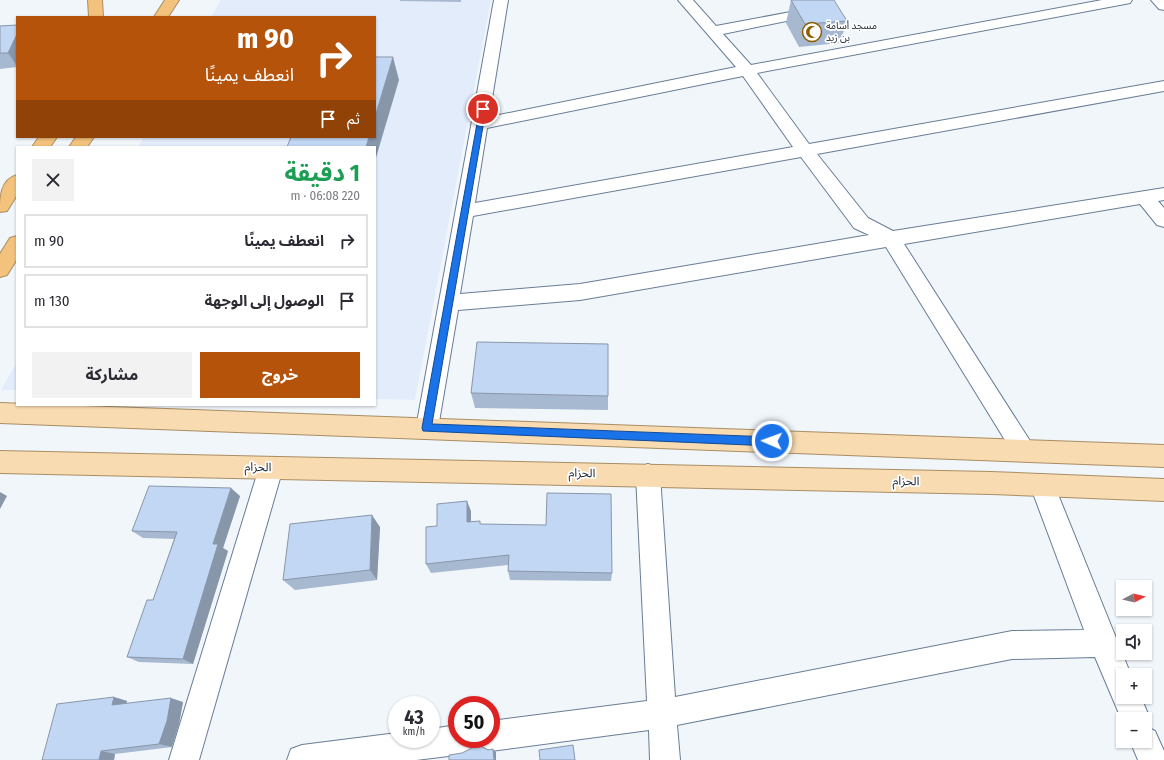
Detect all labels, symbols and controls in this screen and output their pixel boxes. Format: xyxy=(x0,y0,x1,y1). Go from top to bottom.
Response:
place label: مسجد أسامة بن زيد xyxy=(826,20,877,44)
mosque icon: مسجد أسامة بن زيد xyxy=(801,21,823,43)
text: 90 m xyxy=(237,22,294,55)
icon: right xyxy=(308,32,360,84)
text: انعطف يمينًا xyxy=(205,64,294,86)
pin xyxy=(466,92,500,126)
icon: arrive xyxy=(472,98,494,120)
icon: arrive xyxy=(317,108,339,130)
text: ثم xyxy=(347,110,360,128)
button: close xyxy=(32,159,74,201)
text: 1 دقيقة xyxy=(284,159,360,187)
text: 220 m · 06:08 xyxy=(291,188,360,203)
icon: right xyxy=(336,230,358,252)
text: 90 m xyxy=(34,232,64,250)
text: انعطف يمينًا xyxy=(244,232,324,250)
icon: arrive xyxy=(336,290,358,312)
text: 130 m xyxy=(34,292,70,310)
text: الوصول إلى الوجهة xyxy=(204,292,324,310)
button: مشاركة xyxy=(32,352,192,398)
button: خروج xyxy=(200,352,360,398)
position arrow xyxy=(751,420,793,462)
street label: الحزام xyxy=(244,460,272,476)
street label: الحزام xyxy=(568,466,596,482)
street label: الحزام xyxy=(892,474,920,490)
north arrow xyxy=(1116,580,1152,616)
map controls xyxy=(1116,580,1152,748)
button: sound xyxy=(1116,624,1152,660)
button: + xyxy=(1116,668,1152,704)
speed limit sign: 50 xyxy=(448,696,500,748)
text: 43 xyxy=(404,705,424,729)
button: − xyxy=(1116,712,1152,748)
text: km/h xyxy=(403,726,425,738)

